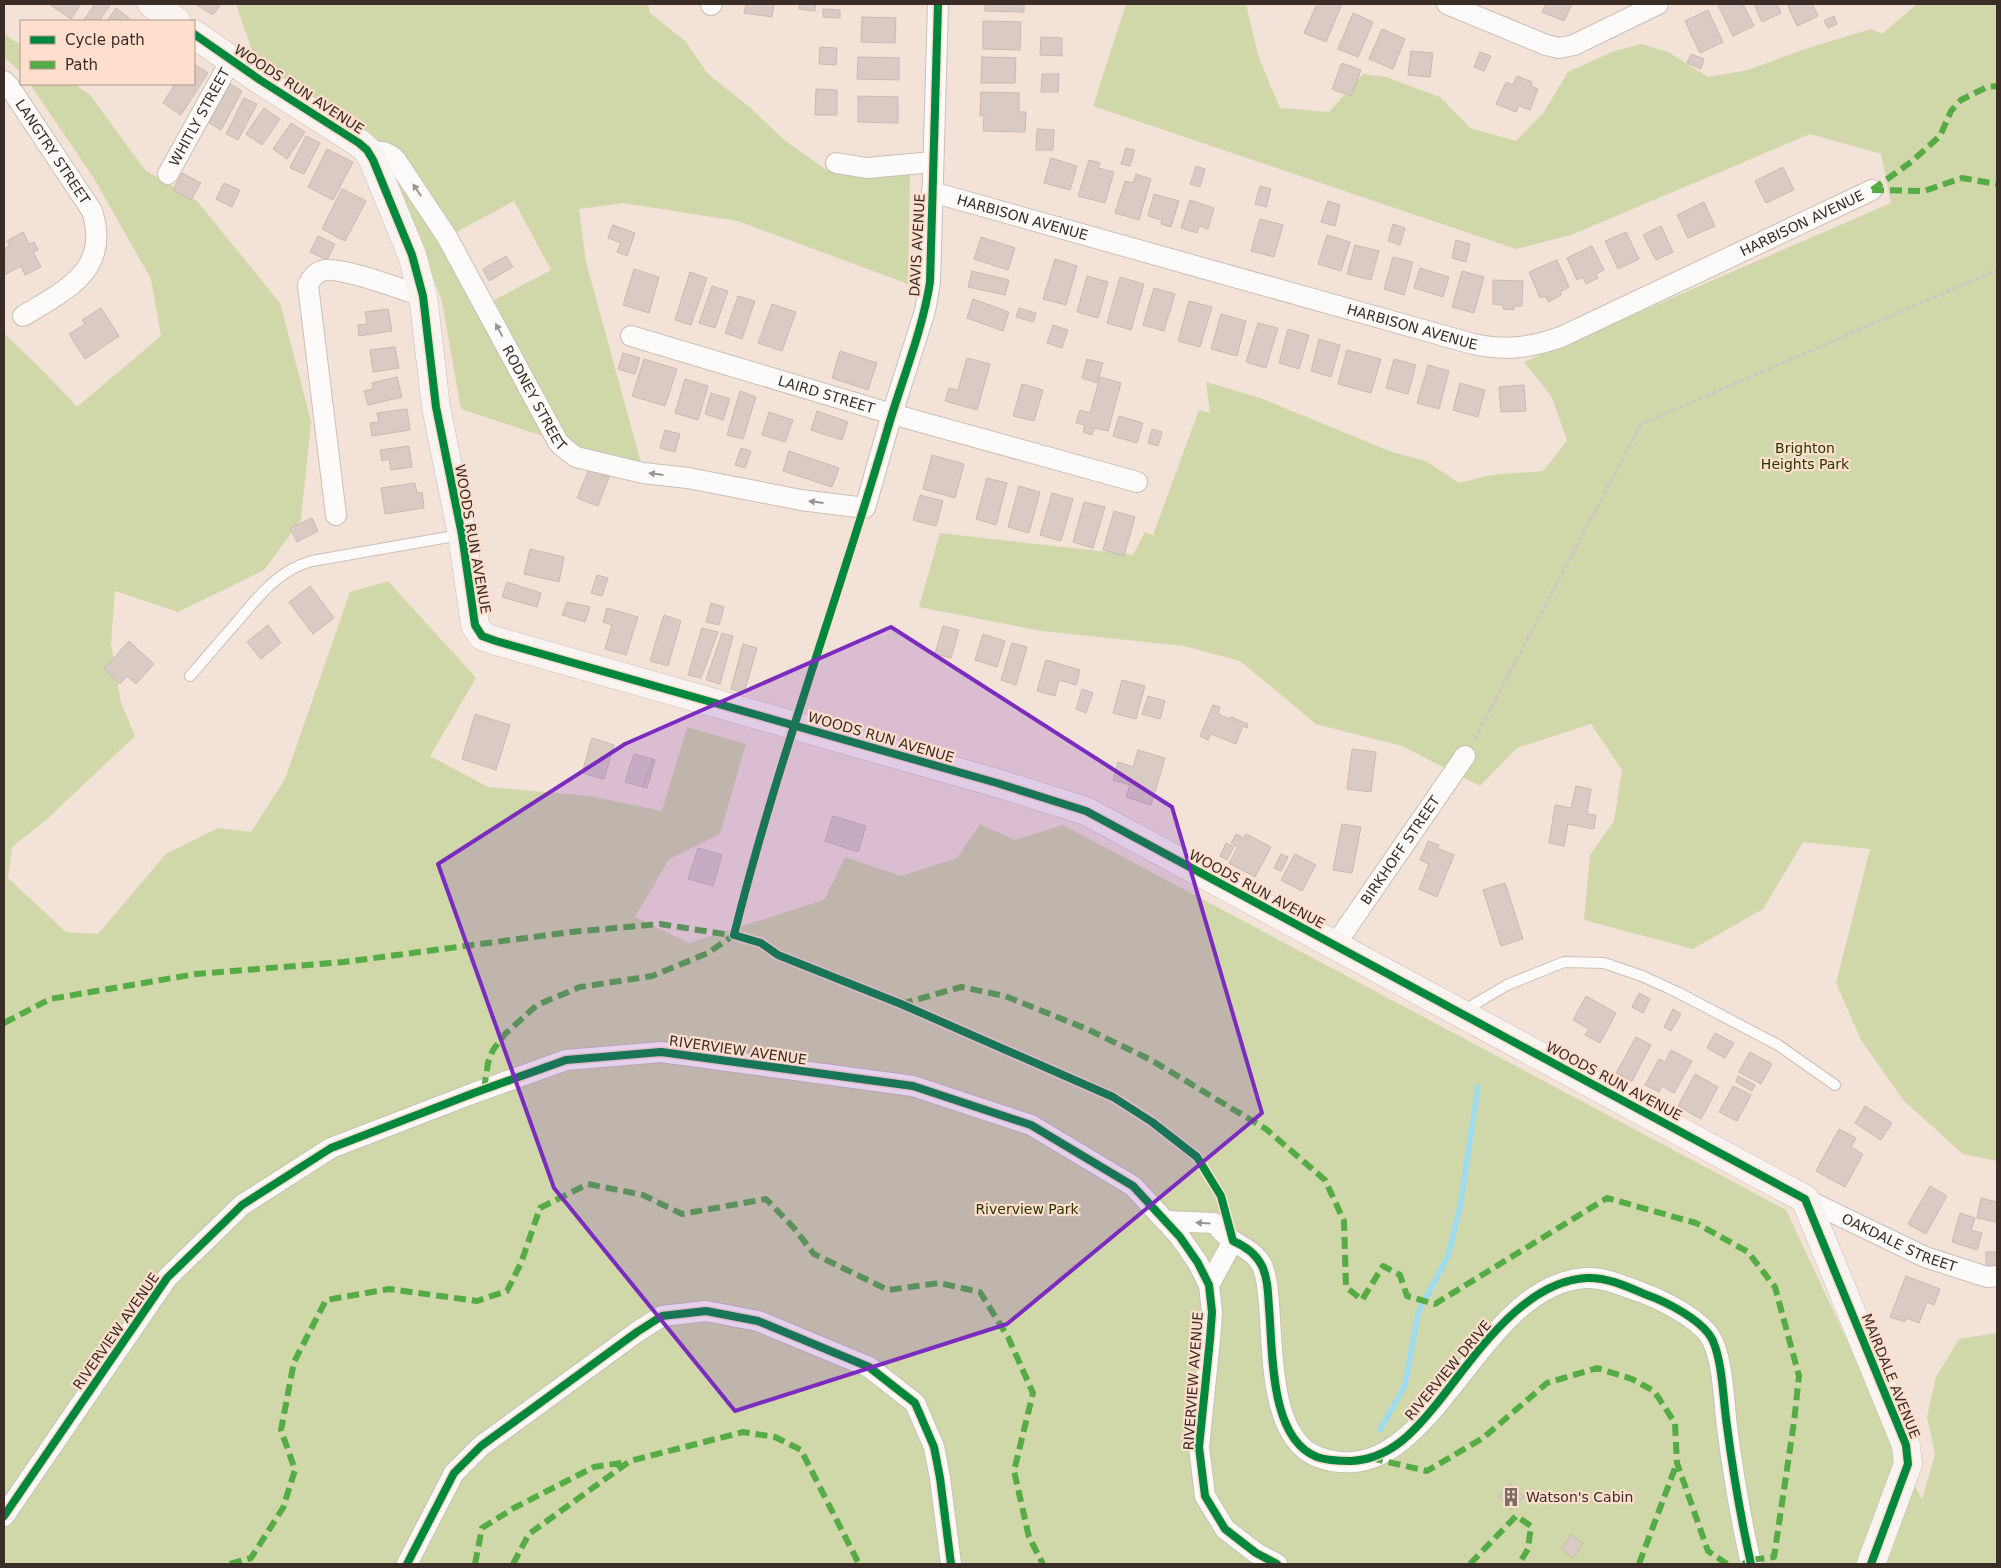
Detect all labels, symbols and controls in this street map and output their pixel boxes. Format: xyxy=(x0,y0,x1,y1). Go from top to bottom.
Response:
legend xyxy=(20,20,195,85)
text: Cycle path xyxy=(65,31,145,49)
street label: WOODS RUN AVENUE xyxy=(231,41,367,137)
text: Path xyxy=(65,56,98,74)
street label: WHITLY STREET xyxy=(166,65,233,169)
street label: LANGTRY STREET xyxy=(12,96,93,208)
one-way arrow xyxy=(412,183,421,197)
street label: HARBISON AVENUE xyxy=(1737,187,1866,259)
street label: HARBISON AVENUE xyxy=(955,191,1090,243)
street label: DAVIS AVENUE xyxy=(906,193,928,297)
street label: HARBISON AVENUE xyxy=(1345,301,1479,353)
one-way arrow xyxy=(494,324,503,337)
street label: RODNEY STREET xyxy=(499,343,570,454)
street label: LAIRD STREET xyxy=(776,372,877,417)
park label: Brighton Heights Park xyxy=(1761,440,1850,472)
street label: WOODS RUN AVENUE xyxy=(452,463,494,615)
one-way arrow xyxy=(648,470,664,478)
one-way arrow xyxy=(808,498,824,506)
street label: WOODS RUN AVENUE xyxy=(806,708,956,766)
street label: BIRKHOFF STREET xyxy=(1357,793,1443,908)
street label: WOODS RUN AVENUE xyxy=(1186,846,1328,932)
street label: RIVERVIEW AVENUE xyxy=(668,1032,808,1068)
street label: WOODS RUN AVENUE xyxy=(1543,1038,1685,1124)
park label: Riverview Park xyxy=(975,1201,1079,1217)
street label: OAKDALE STREET xyxy=(1839,1210,1959,1275)
one-way arrow xyxy=(1194,1218,1210,1226)
street label: RIVERVIEW AVENUE xyxy=(70,1270,162,1392)
street label: RIVERVIEW AVENUE xyxy=(1180,1311,1206,1451)
street label: MAIRDALE AVENUE xyxy=(1859,1311,1923,1441)
street label: RIVERVIEW DRIVE xyxy=(1402,1317,1494,1423)
building icon: Watson's Cabin xyxy=(1500,1486,1522,1508)
place label: Watson's Cabin xyxy=(1526,1489,1633,1505)

